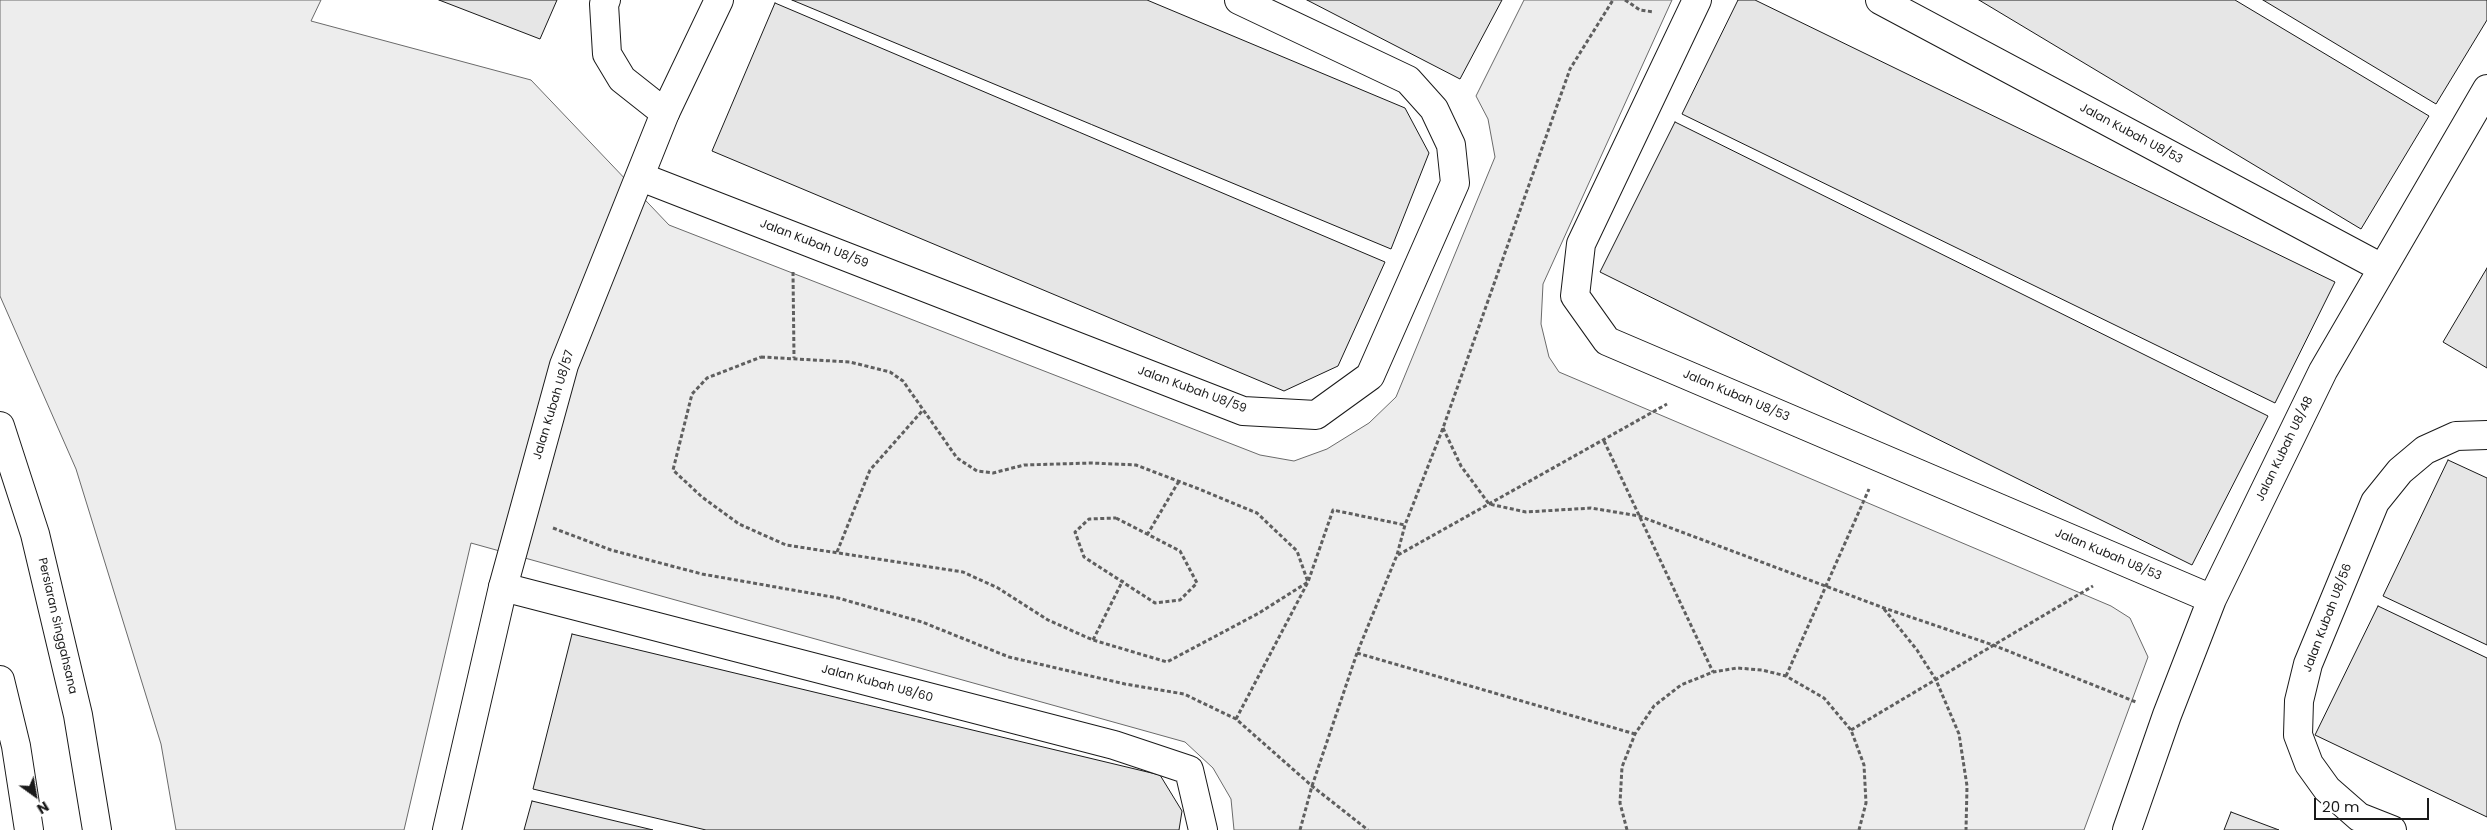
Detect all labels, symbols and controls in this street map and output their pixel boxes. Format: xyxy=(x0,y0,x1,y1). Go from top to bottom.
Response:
street label: Jalan Kubah U8/53 xyxy=(2077,101,2185,167)
street label: Jalan Kubah U8/59 xyxy=(758,217,870,271)
street label: Jalan Kubah U8/57 xyxy=(530,348,578,462)
street label: Jalan Kubah U8/59 xyxy=(1136,364,1248,416)
street label: Jalan Kubah U8/53 xyxy=(1681,367,1791,425)
street label: Jalan Kubah U8/48 xyxy=(2253,394,2317,504)
street label: Jalan Kubah U8/53 xyxy=(2053,526,2163,584)
street label: Persiaran Singgahsana xyxy=(34,556,80,696)
street label: Jalan Kubah U8/56 xyxy=(2301,562,2355,674)
street label: Jalan Kubah U8/60 xyxy=(820,662,934,706)
north arrow xyxy=(10,770,60,820)
scale bar xyxy=(2317,788,2432,820)
text: N xyxy=(33,796,53,819)
text: 20 m xyxy=(2322,796,2360,817)

